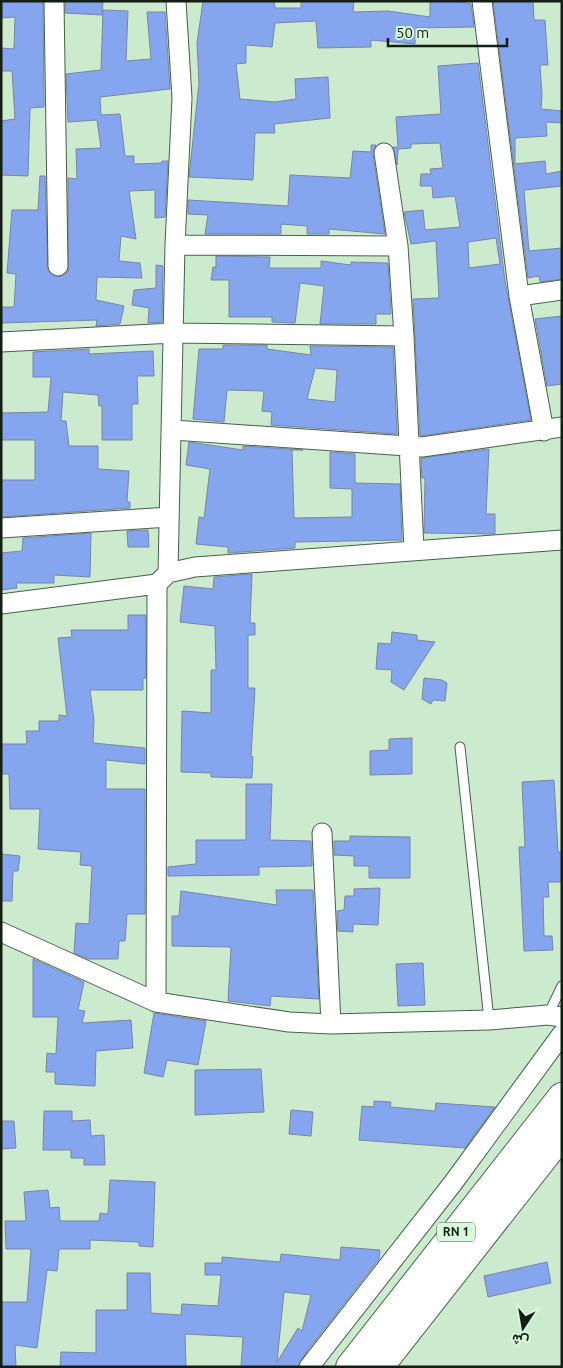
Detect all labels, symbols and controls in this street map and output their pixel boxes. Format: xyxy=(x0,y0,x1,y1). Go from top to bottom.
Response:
scale bar xyxy=(388,15,507,47)
text: 50 m xyxy=(396,24,429,41)
road number: RN 1 xyxy=(437,1222,475,1242)
north arrow xyxy=(498,1303,548,1353)
text: ش xyxy=(510,1330,530,1350)

